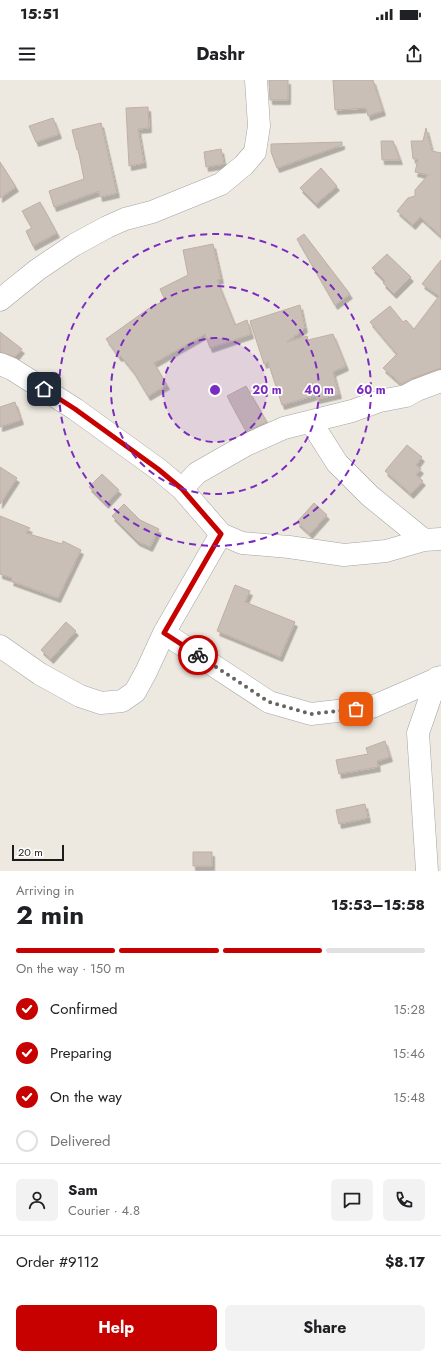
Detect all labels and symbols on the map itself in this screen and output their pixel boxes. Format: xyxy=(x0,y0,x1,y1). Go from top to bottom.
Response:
pin xyxy=(27,372,61,406)
text: 20 m xyxy=(252,381,282,399)
text: 40 m xyxy=(304,381,334,399)
text: 60 m xyxy=(356,381,386,399)
centre of rings xyxy=(208,383,222,397)
courier xyxy=(178,635,218,675)
pin xyxy=(339,692,373,726)
scale bar xyxy=(12,843,64,862)

